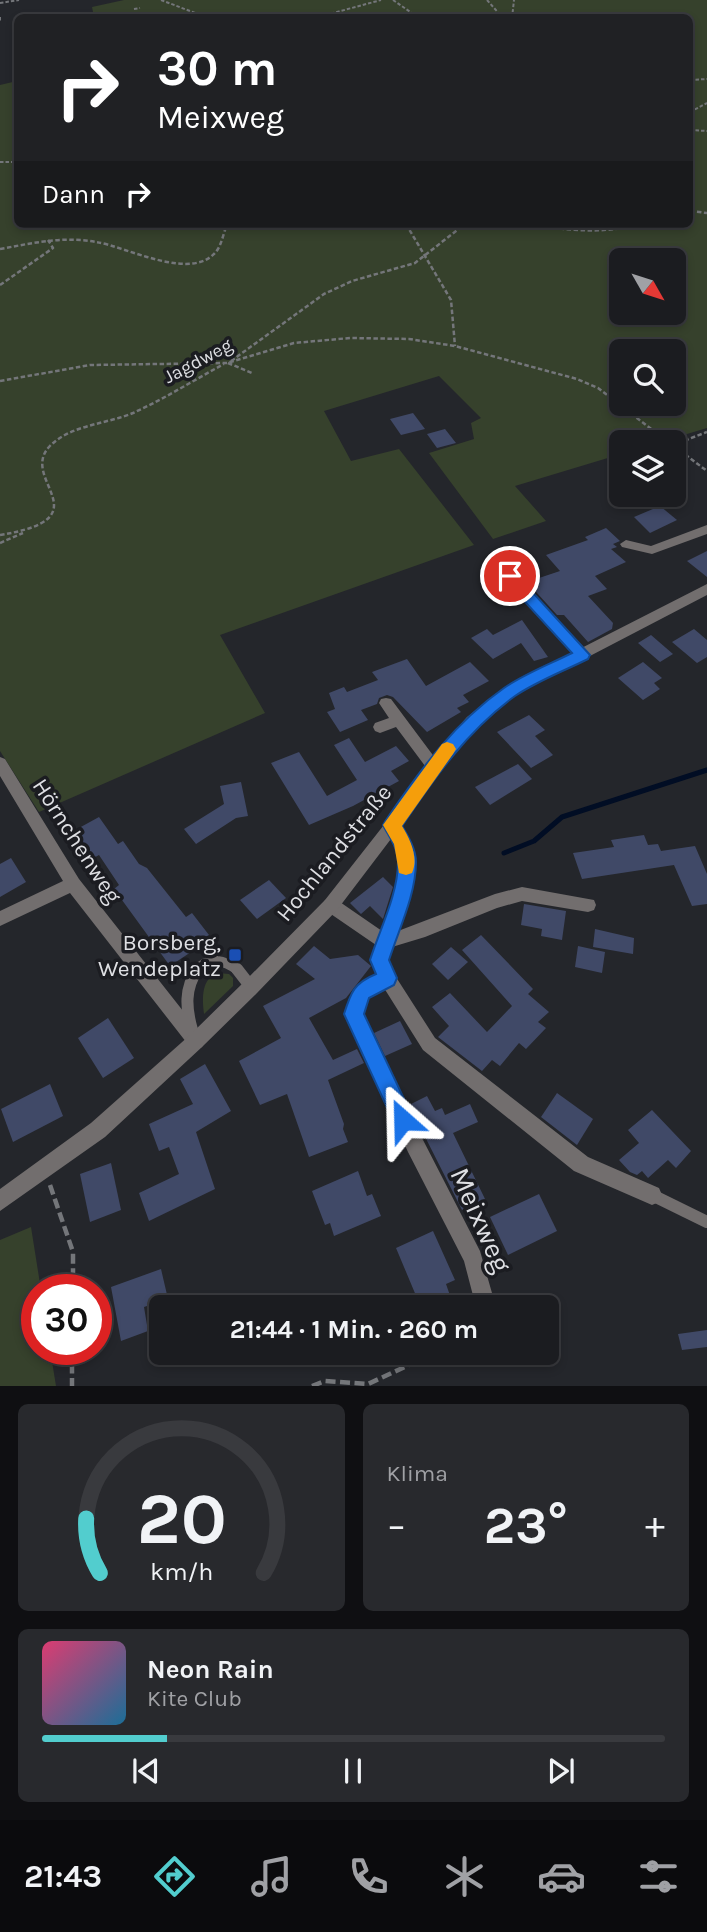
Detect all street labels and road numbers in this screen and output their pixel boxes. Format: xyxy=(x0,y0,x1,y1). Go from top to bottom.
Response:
street label: Jagdweg xyxy=(160,334,236,388)
street label: Hörnchenweg xyxy=(27,774,127,908)
street label: Hochlandstraße xyxy=(271,779,397,927)
street label: Meixweg xyxy=(443,1162,519,1278)

